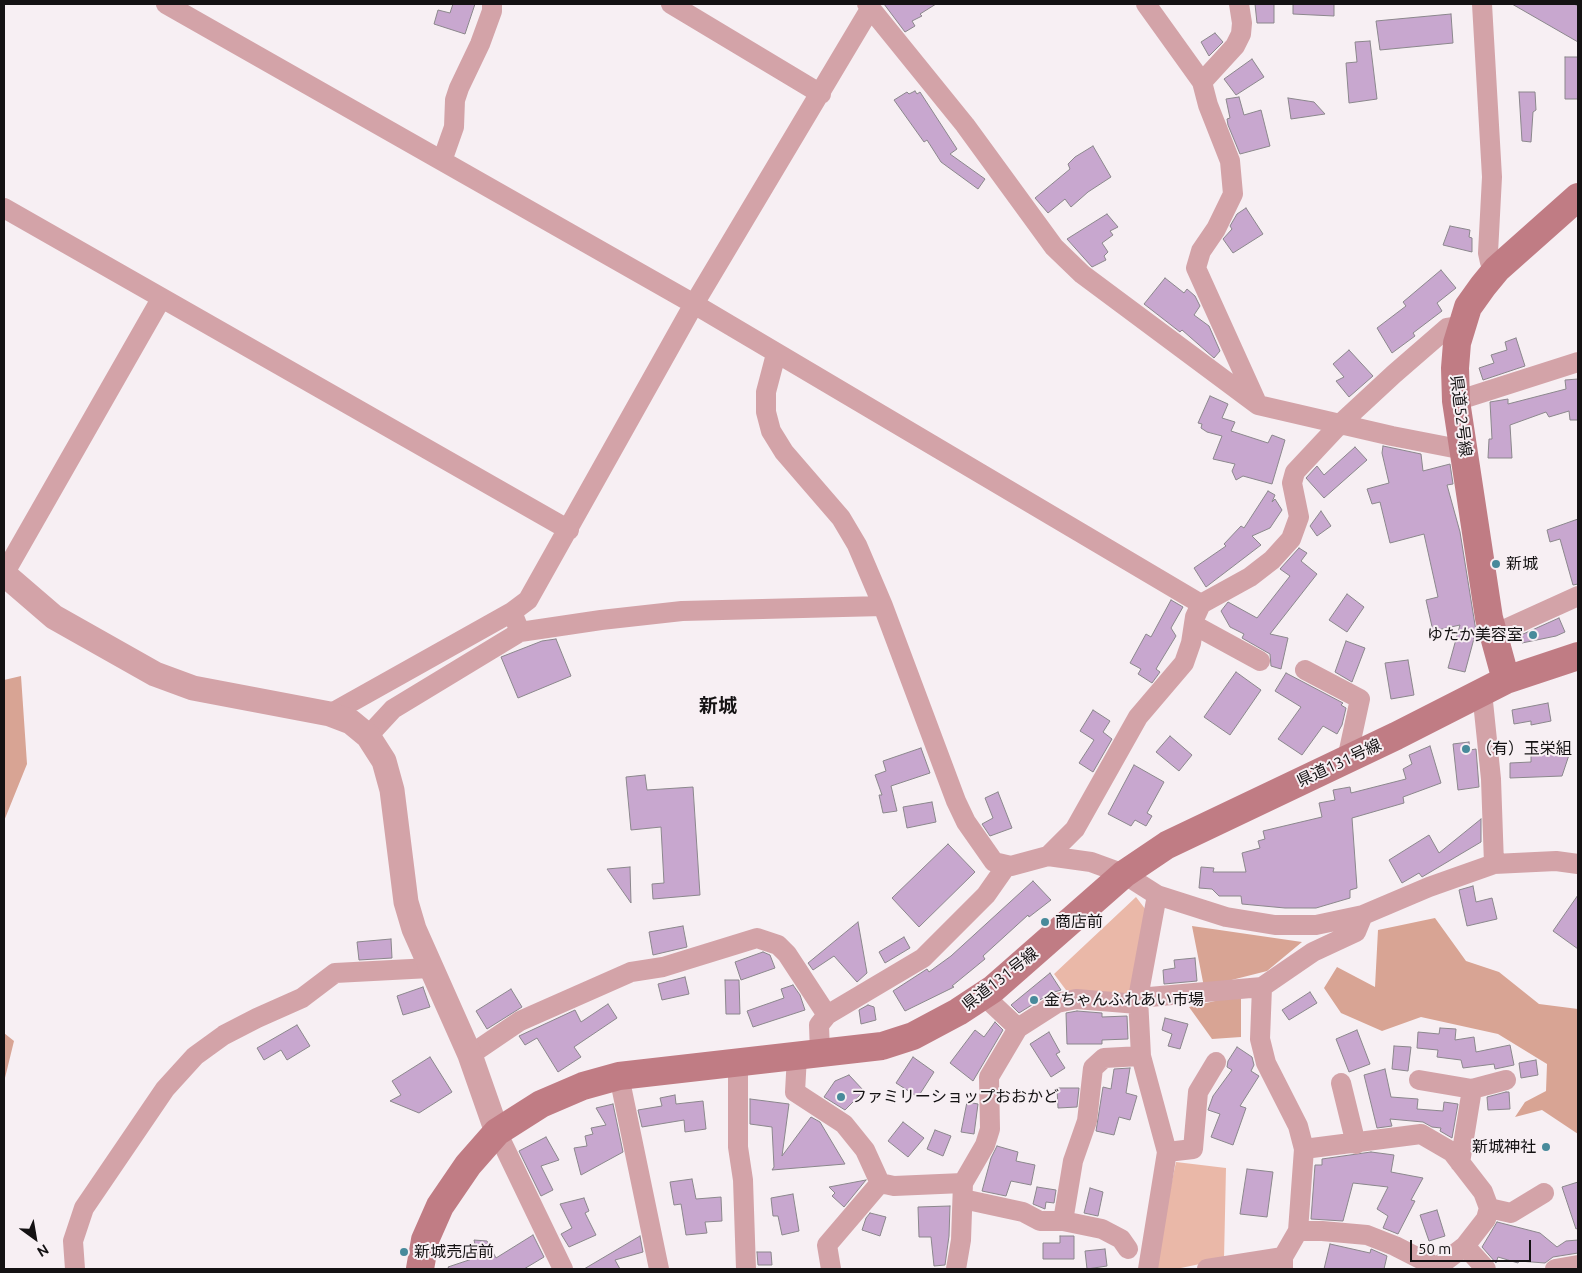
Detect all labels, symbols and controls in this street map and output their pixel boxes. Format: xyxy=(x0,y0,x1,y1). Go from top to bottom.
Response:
street label: 県道52号線 xyxy=(1446,374,1476,458)
place label: 新城 xyxy=(1506,554,1538,574)
marker: 新城 xyxy=(1490,558,1502,570)
place label: ゆたか美容室 xyxy=(1427,625,1523,645)
marker: ゆたか美容室 xyxy=(1527,629,1539,641)
district label: 新城 xyxy=(699,695,737,717)
street label: 県道131号線 xyxy=(1294,735,1384,791)
place label: （有）玉栄組 xyxy=(1476,739,1572,759)
marker: （有）玉栄組 xyxy=(1460,743,1472,755)
place label: 商店前 xyxy=(1055,912,1103,932)
marker: 商店前 xyxy=(1039,916,1051,928)
street label: 県道131号線 xyxy=(958,943,1042,1015)
place label: 金ちゃんふれあい市場 xyxy=(1044,990,1204,1010)
marker: 金ちゃんふれあい市場 xyxy=(1028,994,1040,1006)
place label: ファミリーショップおおかど xyxy=(851,1087,1059,1107)
marker: ファミリーショップおおかど xyxy=(835,1091,847,1103)
place label: 新城神社 xyxy=(1472,1137,1536,1157)
marker: 新城神社 xyxy=(1540,1141,1552,1153)
north arrow xyxy=(10,1213,60,1263)
scale bar xyxy=(1412,1230,1533,1262)
text: 50 m xyxy=(1418,1240,1451,1257)
text: N xyxy=(34,1241,52,1260)
place label: 新城売店前 xyxy=(414,1242,494,1262)
marker: 新城売店前 xyxy=(398,1246,410,1258)

